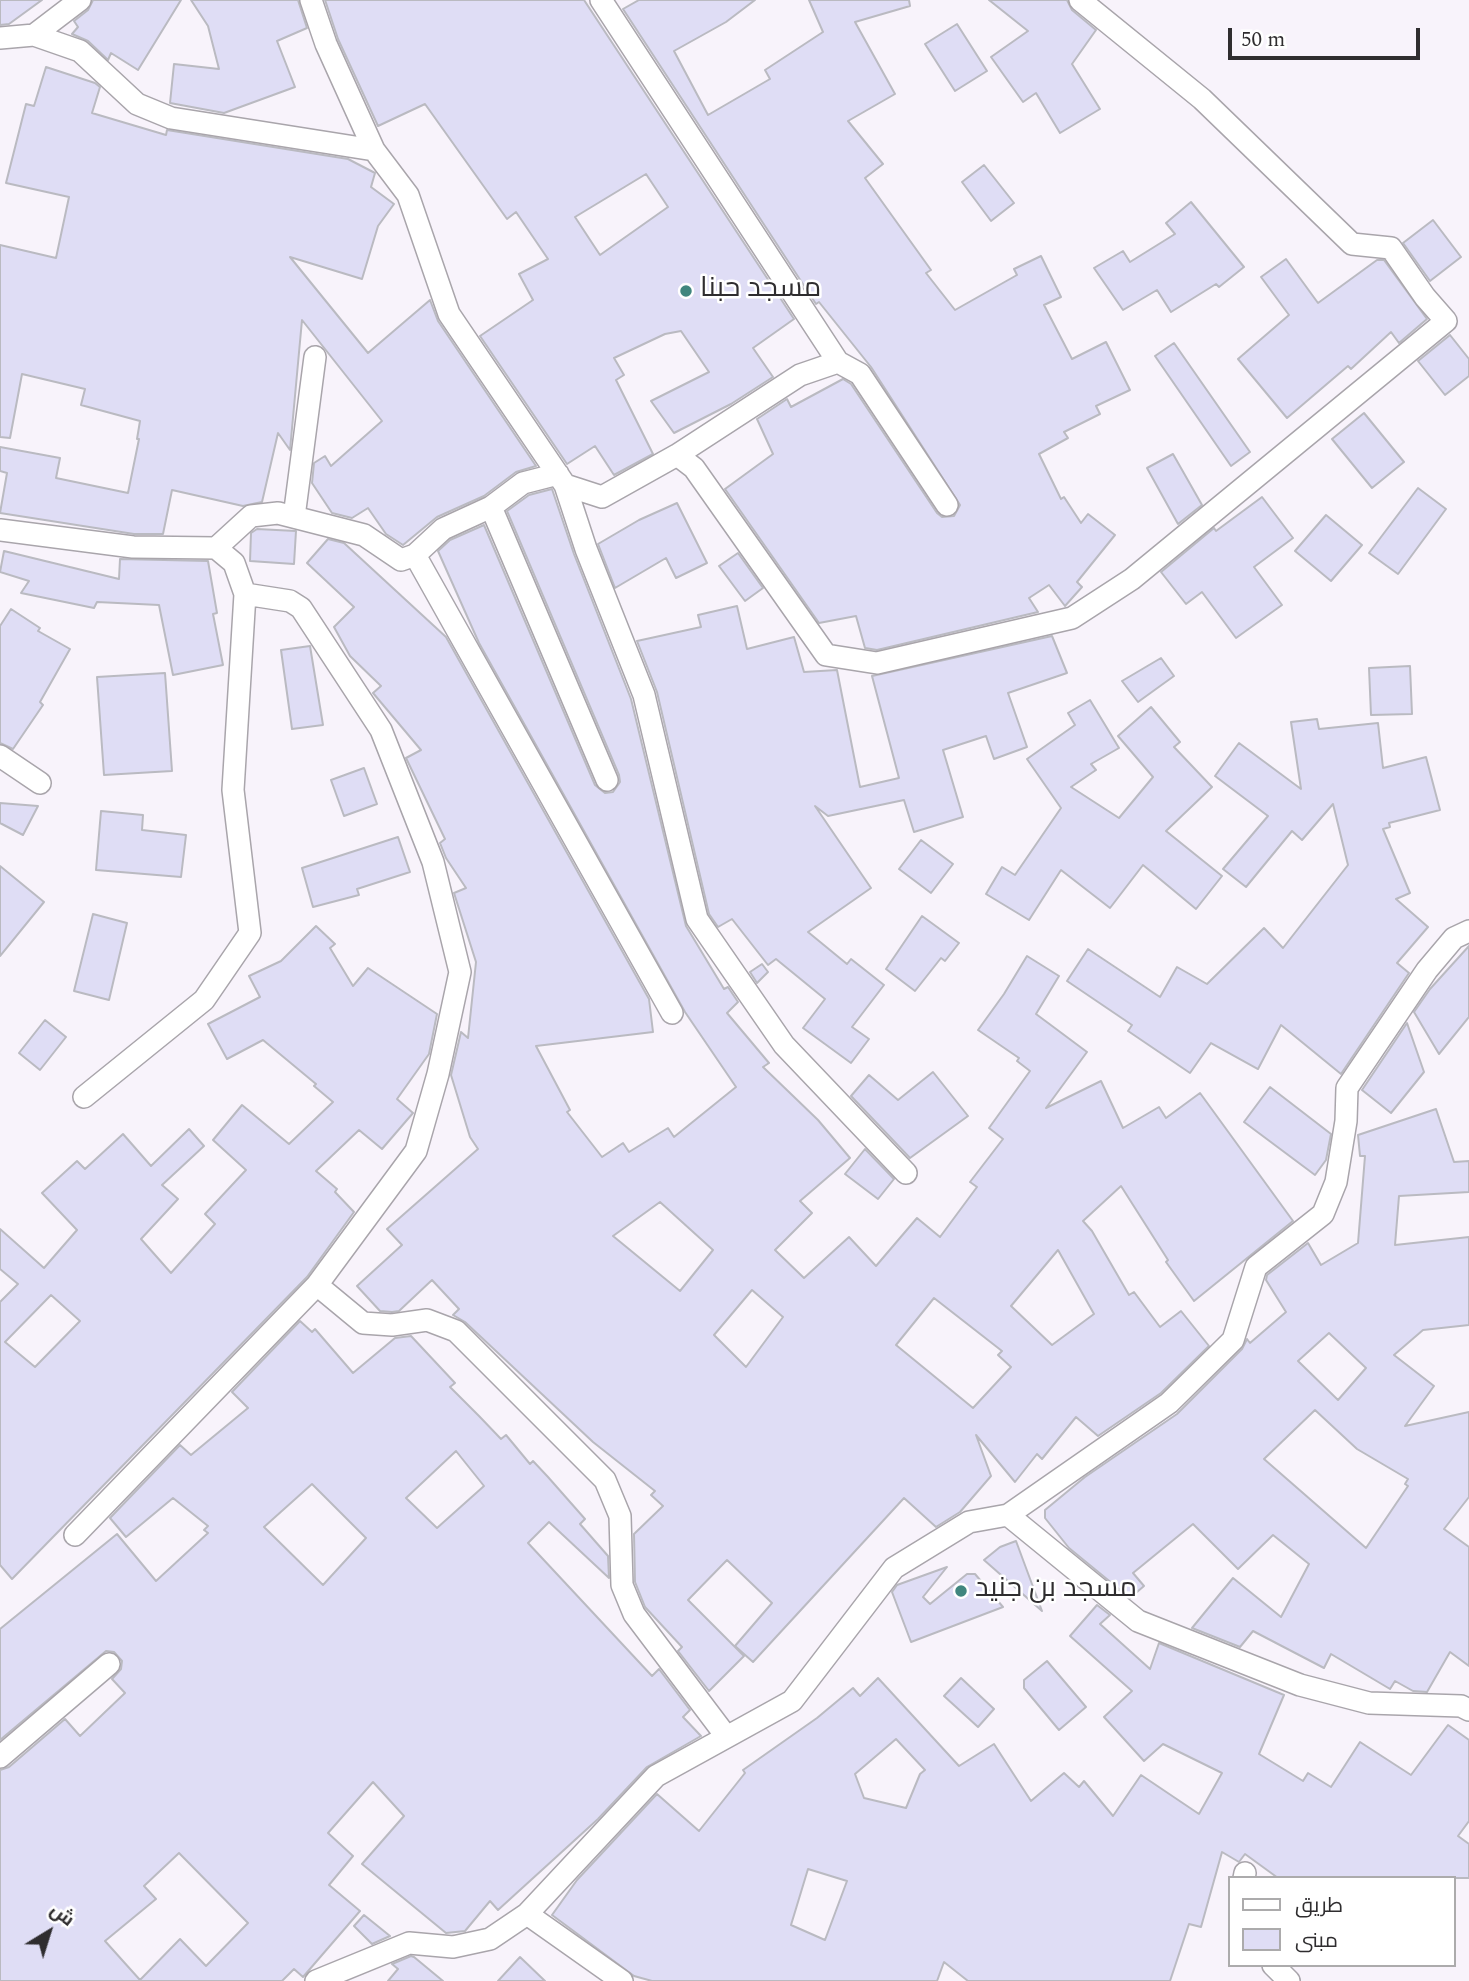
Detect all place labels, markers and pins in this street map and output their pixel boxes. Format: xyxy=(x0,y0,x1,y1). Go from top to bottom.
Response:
place label: مسجد حبنا xyxy=(700,274,821,308)
marker: مسجد حبنا xyxy=(678,283,694,299)
place label: مسجد بن جنيد xyxy=(975,1574,1137,1608)
marker: مسجد بن جنيد xyxy=(953,1583,969,1599)

